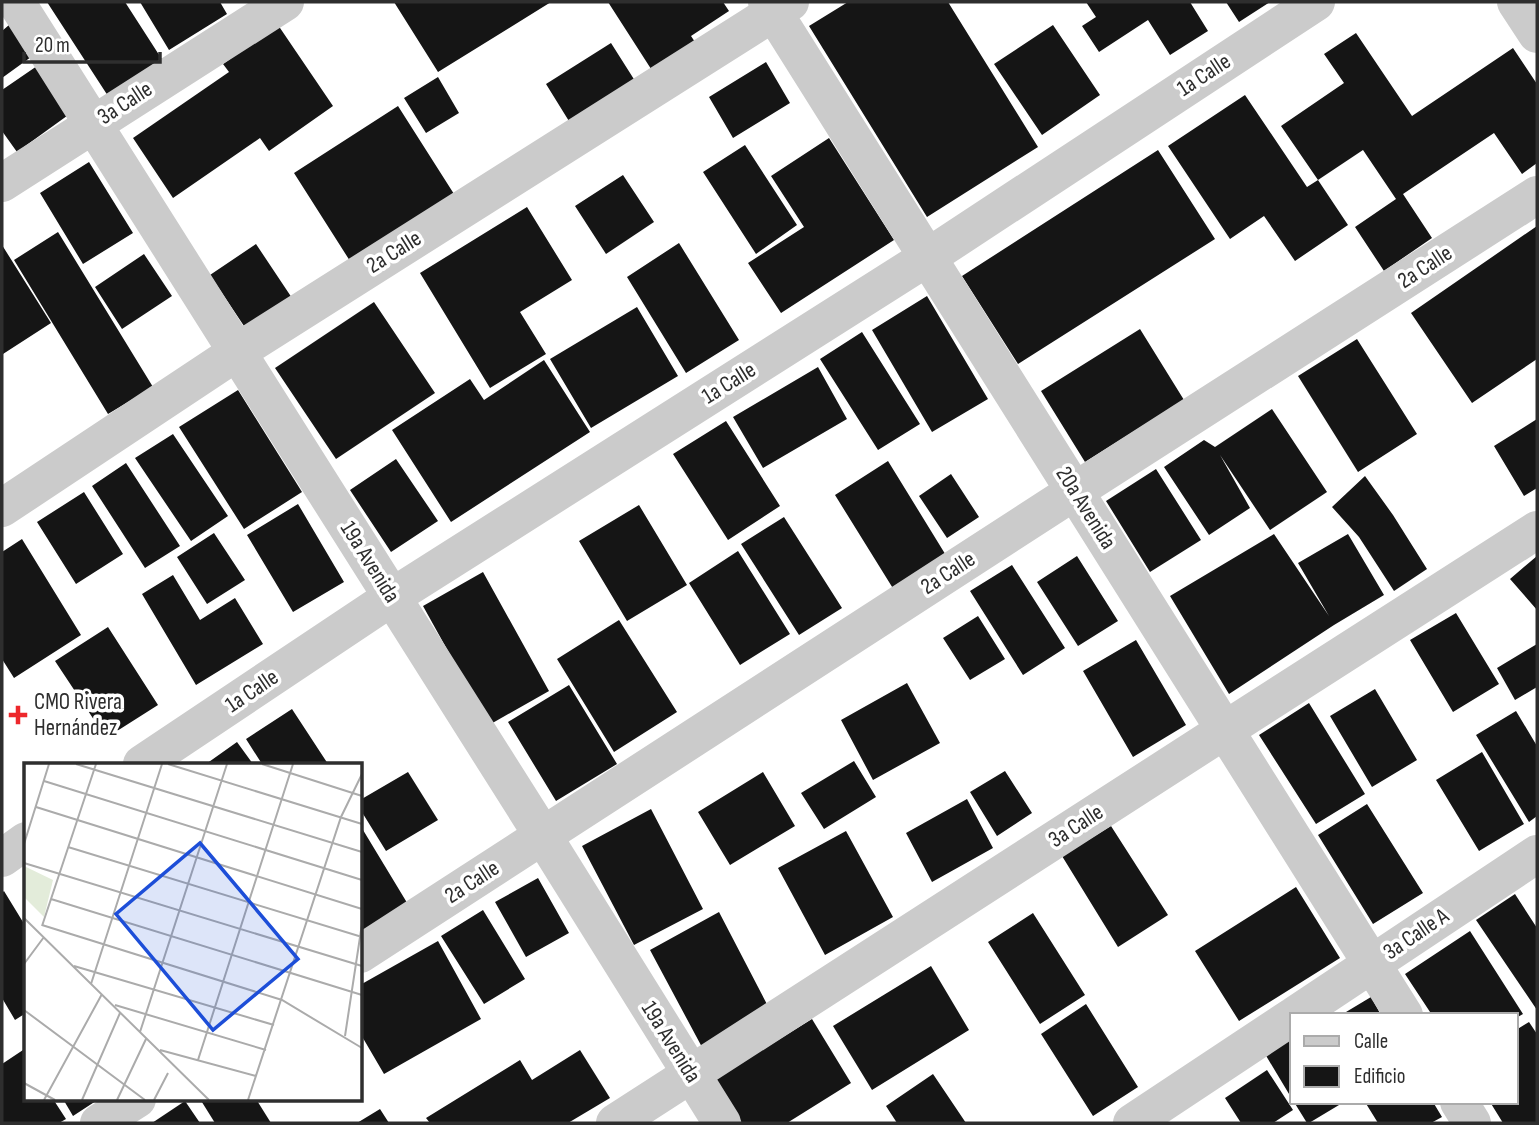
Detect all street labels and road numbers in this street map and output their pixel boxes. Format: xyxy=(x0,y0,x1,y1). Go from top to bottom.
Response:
street label: 1a Calle xyxy=(1172,47,1236,103)
street label: 3a Calle xyxy=(92,75,158,131)
street label: 2a Calle xyxy=(361,224,427,280)
street label: 2a Calle xyxy=(1392,239,1458,295)
street label: 1a Calle xyxy=(697,356,761,410)
street label: 20a Avenida xyxy=(1050,461,1122,555)
street label: 19a Avenida xyxy=(334,516,406,608)
street label: 2a Calle xyxy=(915,545,981,601)
street label: 1a Calle xyxy=(220,663,284,719)
street label: 3a Calle xyxy=(1043,798,1109,854)
street label: 2a Calle xyxy=(439,854,505,910)
street label: 3a Calle A xyxy=(1378,902,1454,966)
street label: 19a Avenida xyxy=(635,996,707,1088)

